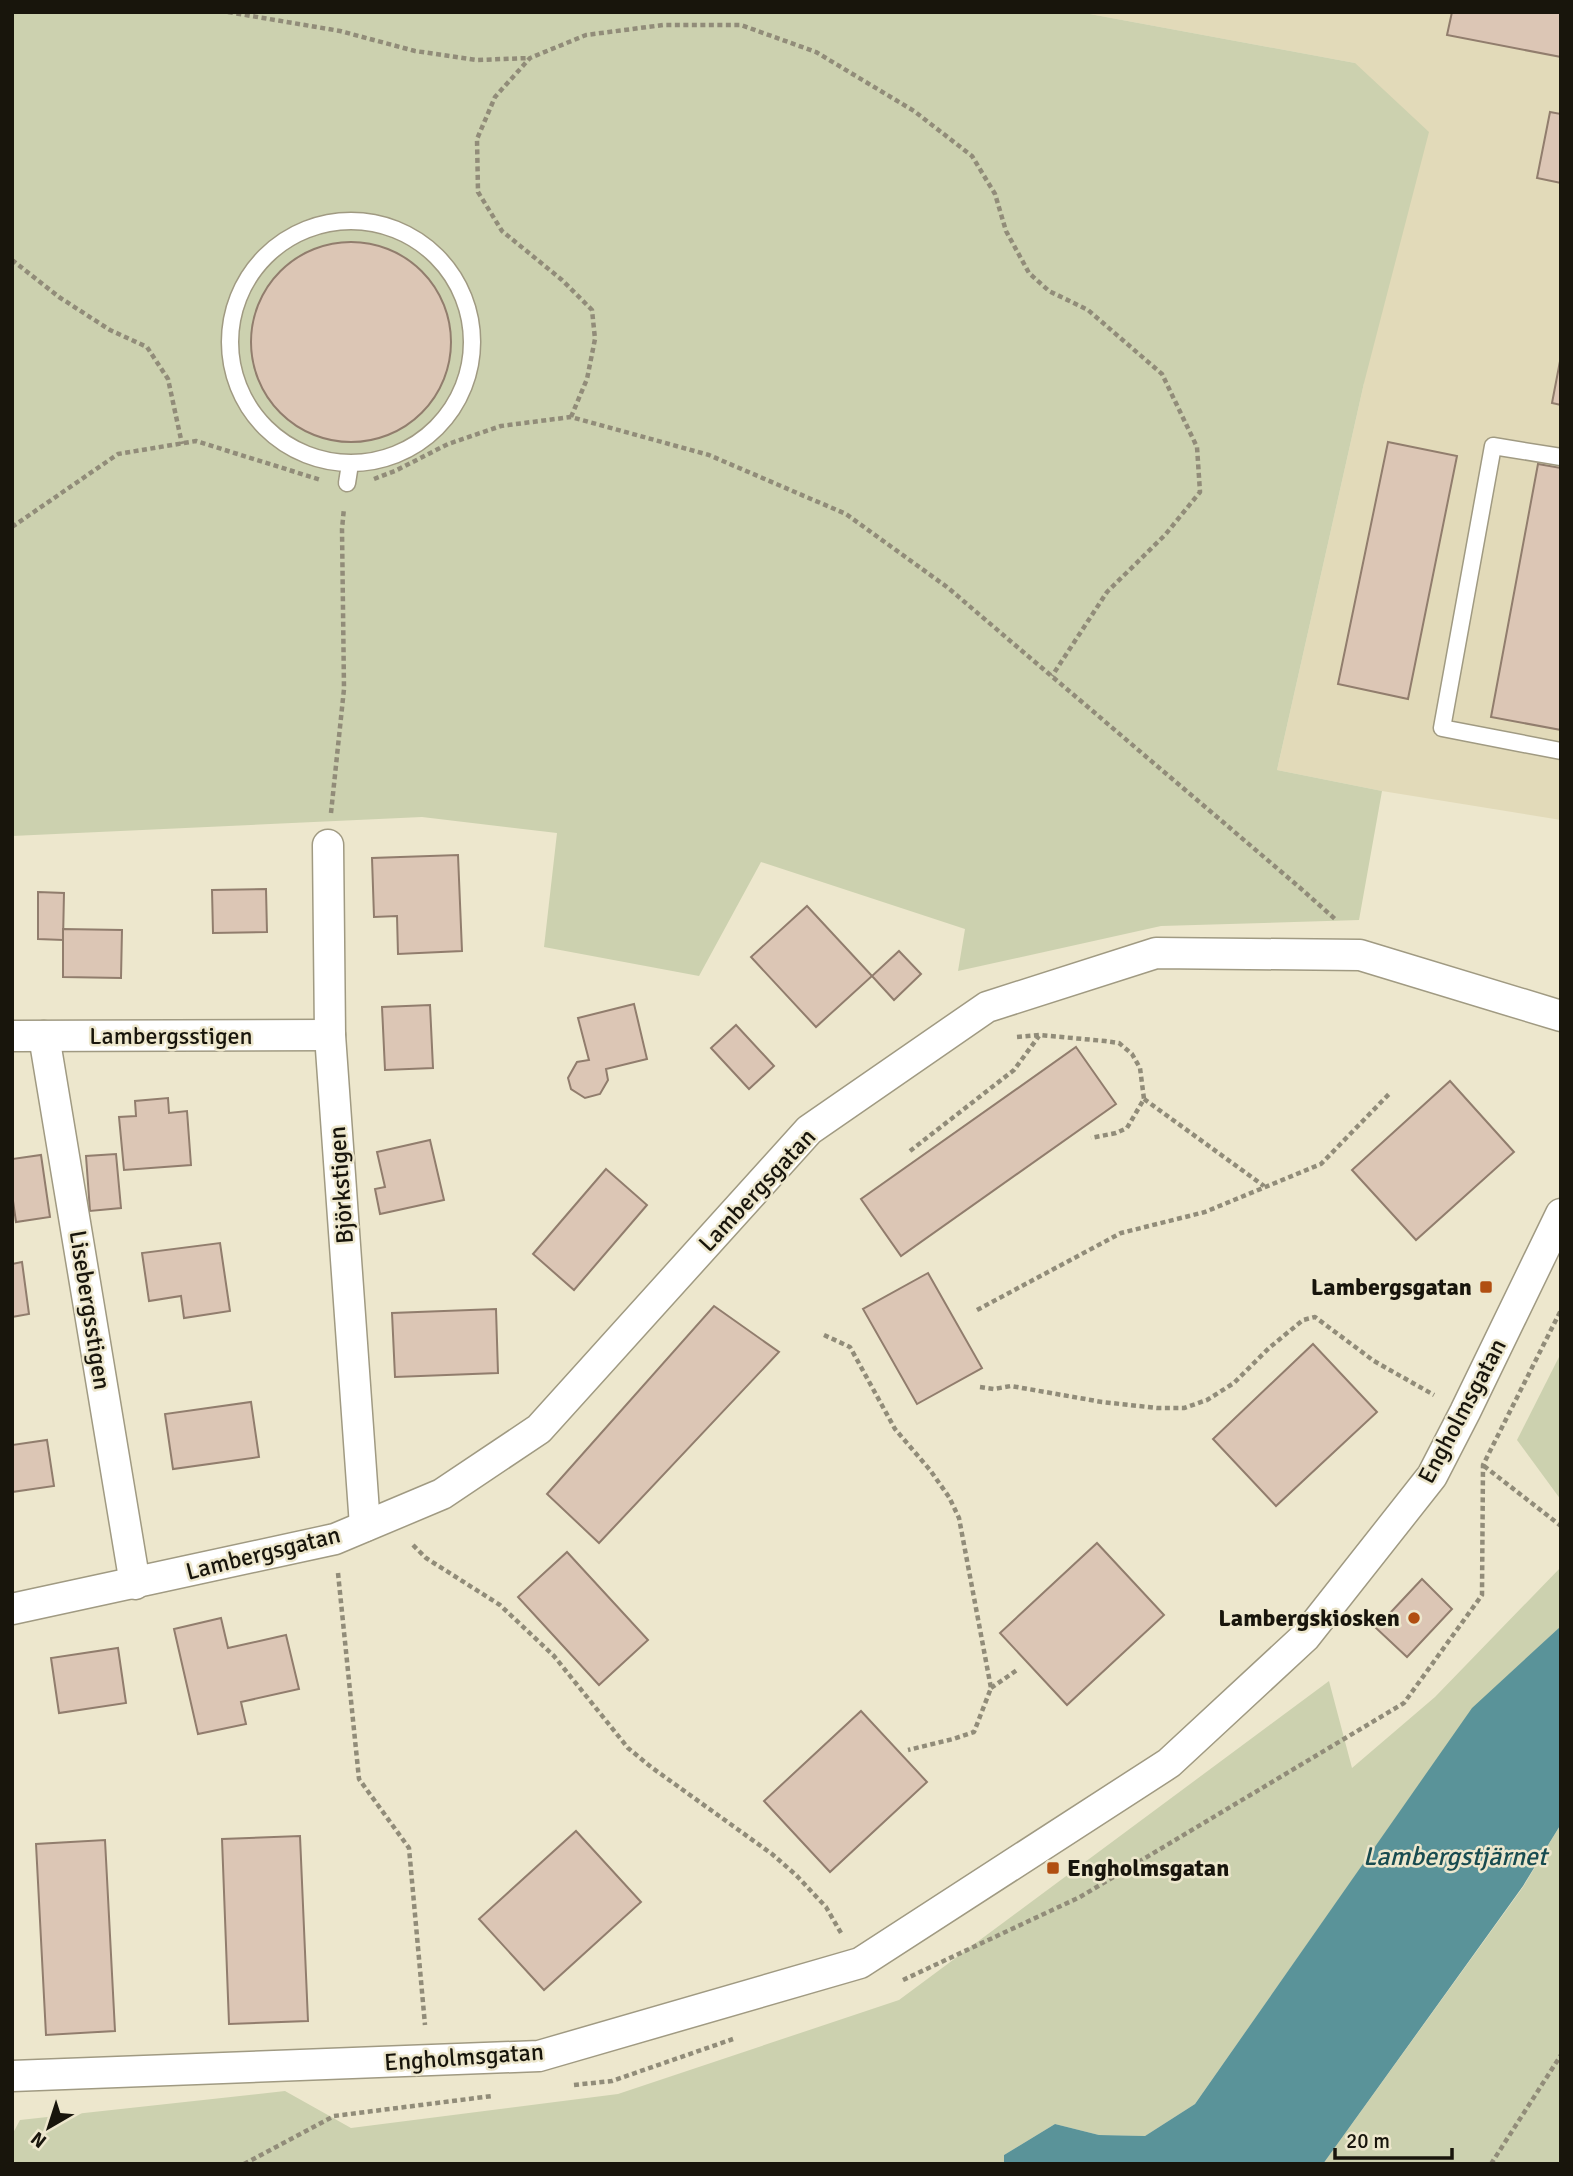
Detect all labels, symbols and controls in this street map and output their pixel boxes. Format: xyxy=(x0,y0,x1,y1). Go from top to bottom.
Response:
street label: Lambergsstigen xyxy=(89,1021,253,1051)
street label: Lambergsgatan xyxy=(692,1122,822,1258)
street label: Björkstigen xyxy=(322,1125,360,1245)
street label: Lisebergsstigen xyxy=(63,1228,117,1392)
place label: Lambergsgatan xyxy=(1311,1272,1472,1302)
marker: Lambergsgatan xyxy=(1478,1279,1494,1295)
street label: Engholmsgatan xyxy=(1411,1333,1513,1489)
street label: Lambergsgatan xyxy=(183,1519,343,1587)
place label: Lambergskiosken xyxy=(1218,1603,1400,1633)
marker: Lambergskiosken xyxy=(1406,1610,1422,1626)
water label: Lambergstjärnet xyxy=(1363,1841,1550,1873)
place label: Engholmsgatan xyxy=(1067,1853,1229,1883)
marker: Engholmsgatan xyxy=(1045,1860,1061,1876)
street label: Engholmsgatan xyxy=(383,2036,545,2078)
north arrow xyxy=(14,2092,84,2162)
scale bar xyxy=(1335,2116,1452,2160)
text: N xyxy=(26,2126,52,2153)
text: 20 m xyxy=(1346,2128,1390,2154)

